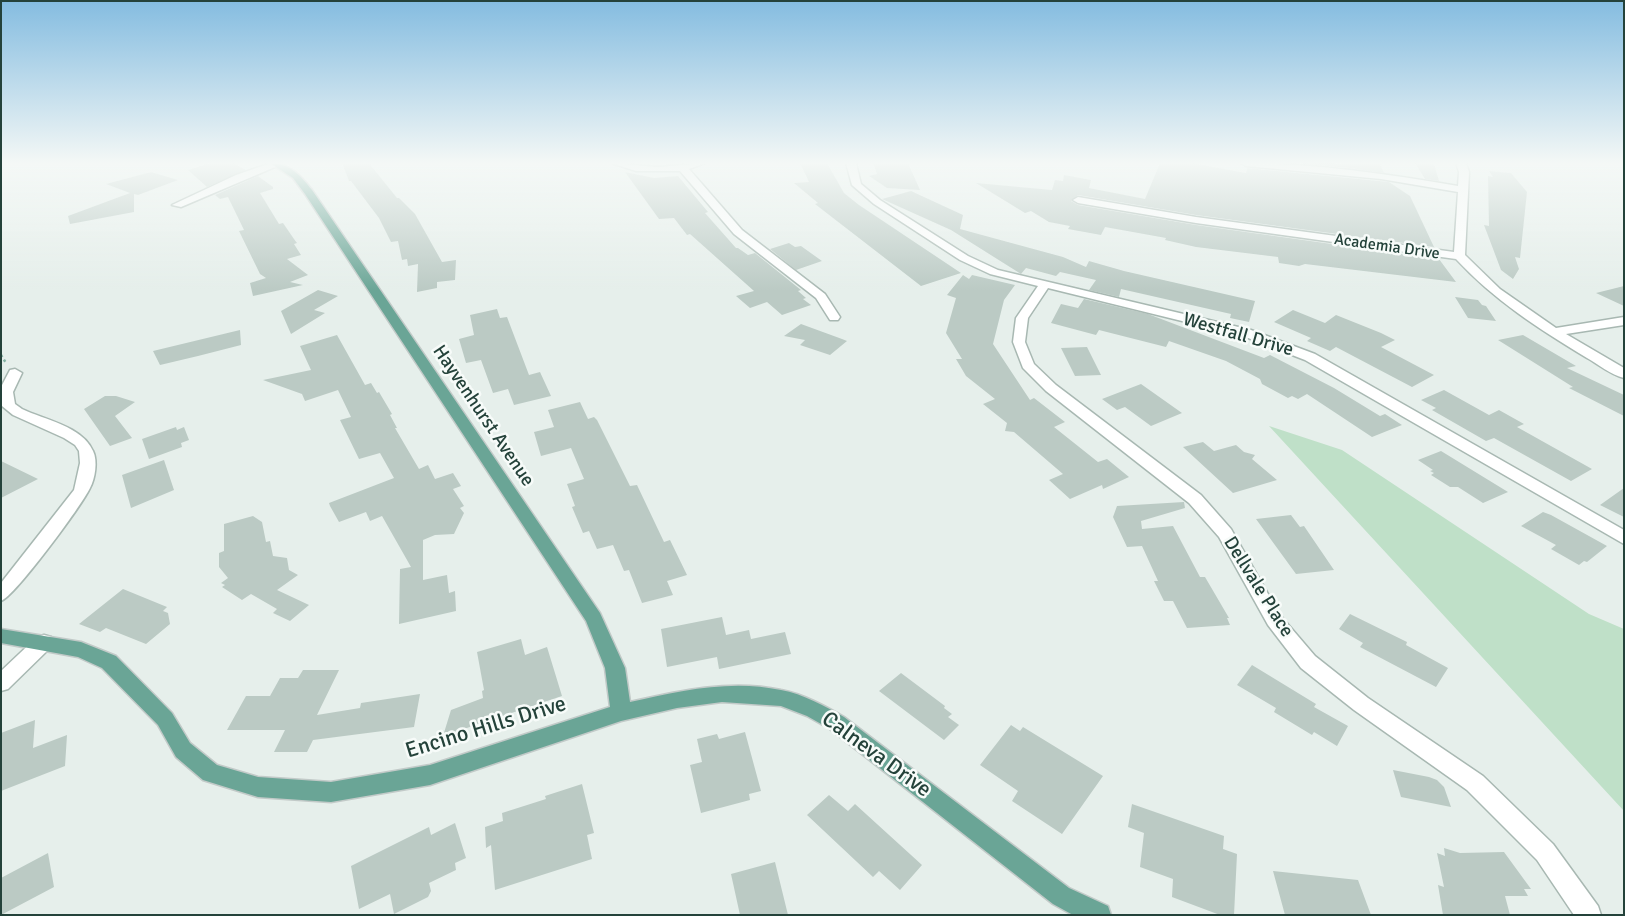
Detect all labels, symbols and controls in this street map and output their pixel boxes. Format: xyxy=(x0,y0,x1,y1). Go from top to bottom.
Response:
street label: Academia Drive xyxy=(1333,230,1441,264)
street label: Westfall Drive xyxy=(1180,308,1296,362)
street label: Hayvenhurst Avenue xyxy=(427,341,539,491)
street label: Dellvale Place xyxy=(1218,533,1298,641)
street label: Encino Hills Drive xyxy=(403,691,569,765)
street label: Calneva Drive xyxy=(816,707,936,803)

